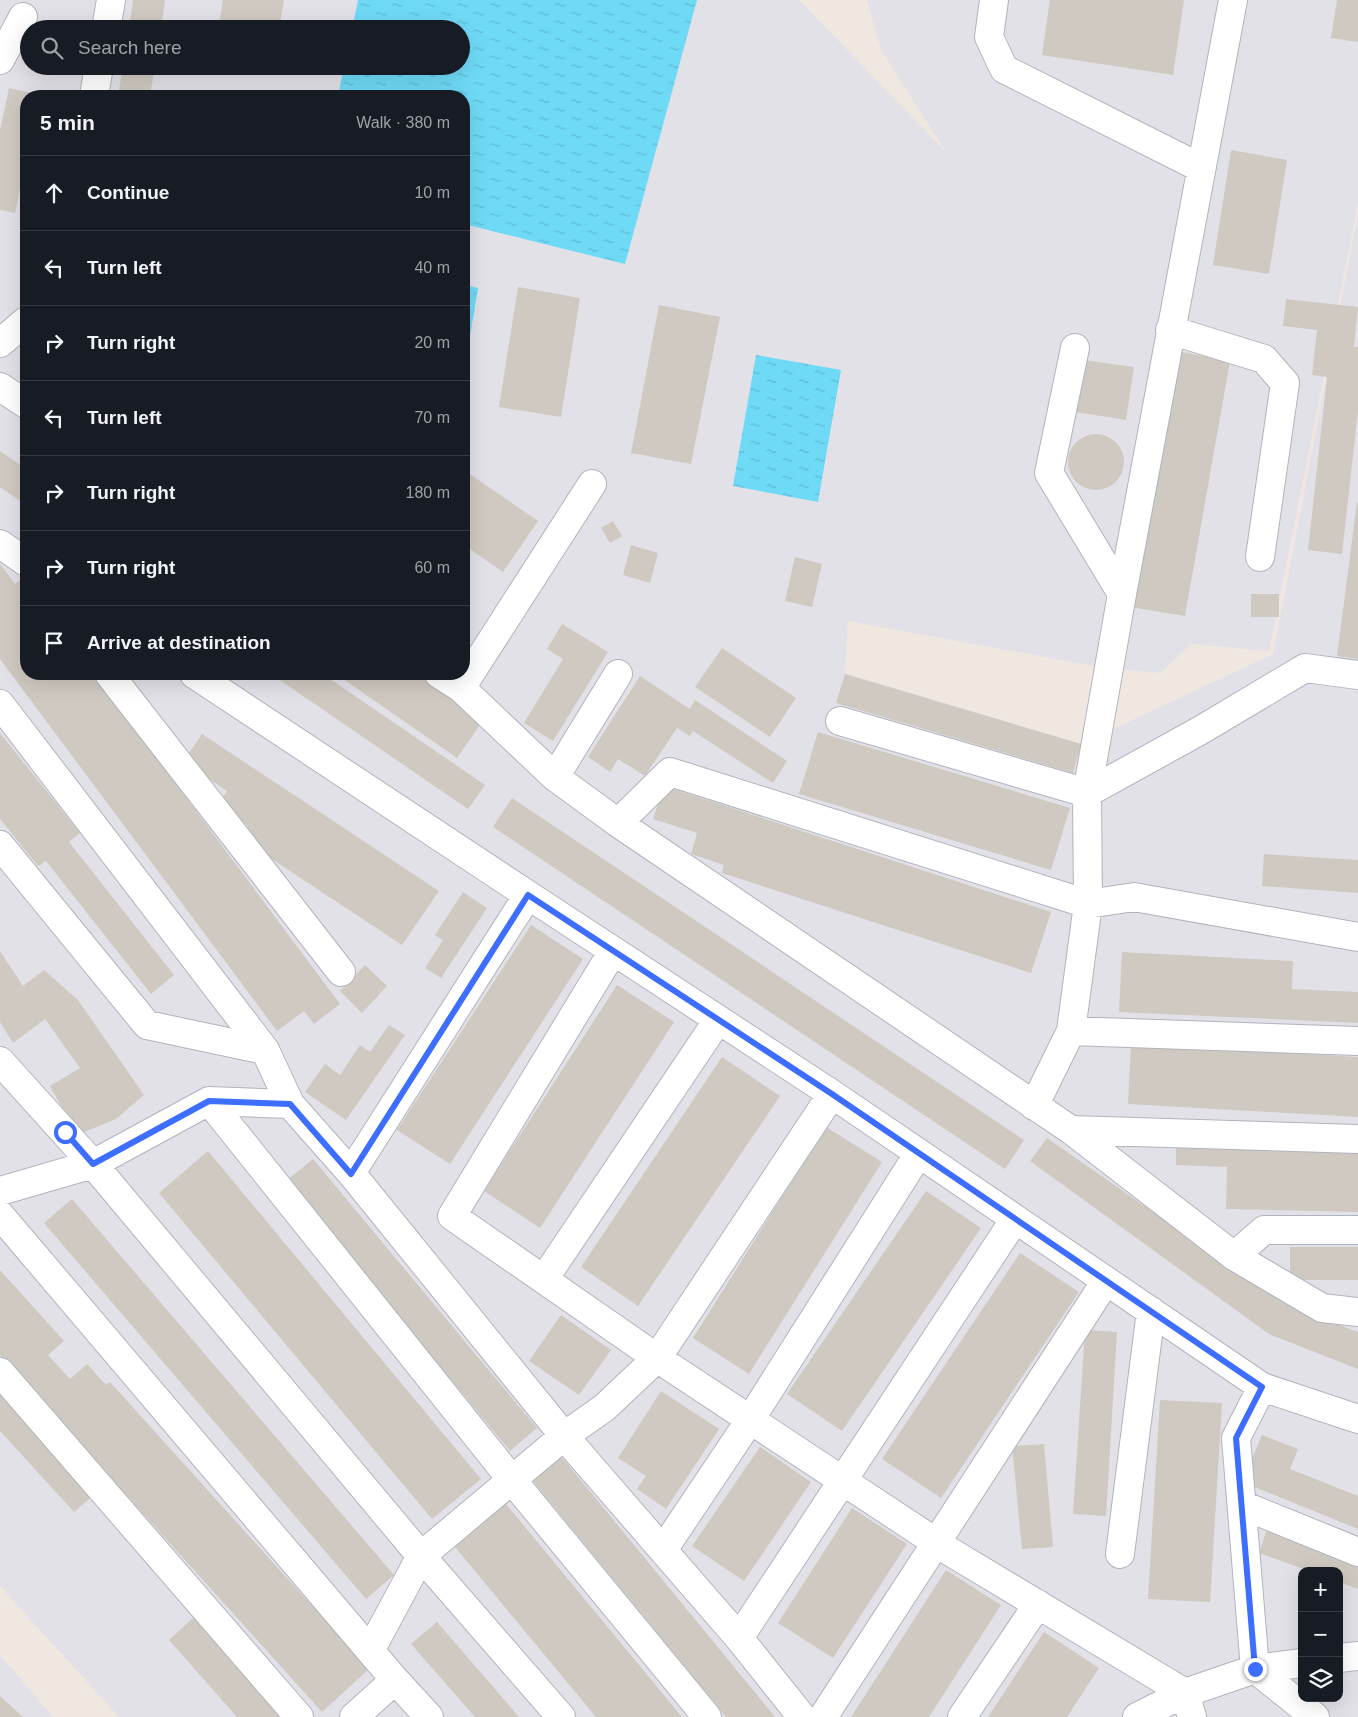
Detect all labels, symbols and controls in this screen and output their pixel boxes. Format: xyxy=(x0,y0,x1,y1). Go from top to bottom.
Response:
search box xyxy=(20,20,470,75)
icon: search xyxy=(38,34,66,62)
text: Search here xyxy=(78,37,182,58)
text: 5 min xyxy=(40,111,95,134)
text: Walk · 380 m xyxy=(356,114,450,131)
icon: ahead xyxy=(40,179,68,207)
text: Continue xyxy=(87,182,169,203)
text: 10 m xyxy=(414,184,450,201)
icon: left xyxy=(40,254,68,282)
text: Turn left xyxy=(87,257,162,278)
text: 40 m xyxy=(414,259,450,276)
icon: right xyxy=(40,329,68,357)
text: Turn right xyxy=(87,332,175,353)
text: 20 m xyxy=(414,334,450,351)
icon: left xyxy=(40,404,68,432)
text: Turn left xyxy=(87,407,162,428)
text: 70 m xyxy=(414,409,450,426)
icon: right xyxy=(40,479,68,507)
text: Turn right xyxy=(87,482,175,503)
text: 180 m xyxy=(406,484,450,501)
icon: right xyxy=(40,554,68,582)
text: Turn right xyxy=(87,557,175,578)
text: 60 m xyxy=(414,559,450,576)
icon: arrive xyxy=(40,629,68,657)
text: Arrive at destination xyxy=(87,632,271,653)
route start xyxy=(54,1121,77,1144)
map controls xyxy=(1298,1567,1343,1702)
button: + xyxy=(1298,1567,1343,1612)
button: − xyxy=(1298,1612,1343,1657)
button: layers xyxy=(1298,1657,1343,1702)
route end xyxy=(1244,1658,1267,1681)

